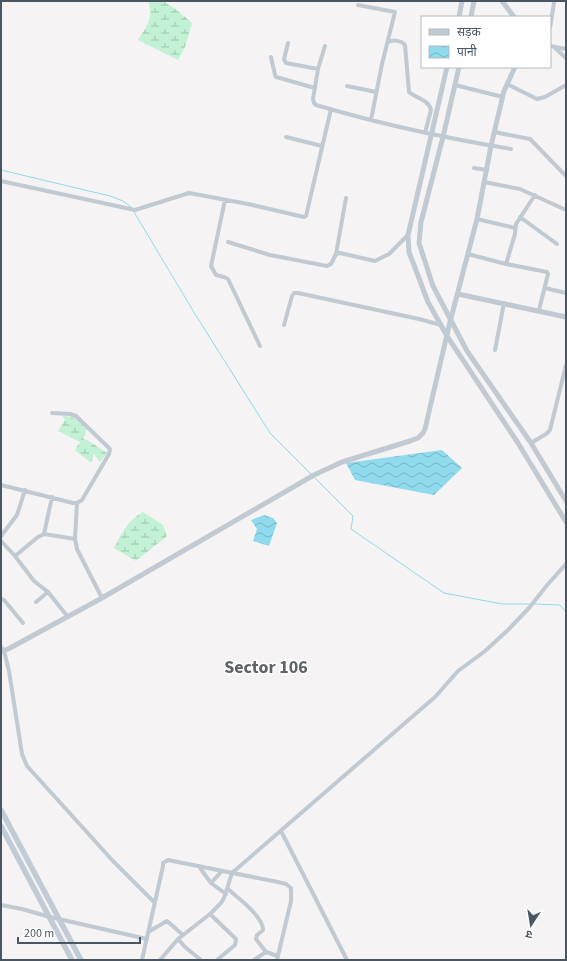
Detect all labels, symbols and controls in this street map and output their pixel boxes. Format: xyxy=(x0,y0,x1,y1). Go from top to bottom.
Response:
legend xyxy=(421,16,551,68)
text: सड़क xyxy=(457,24,482,41)
text: पानी xyxy=(457,44,478,61)
district label: Sector 106 xyxy=(224,655,308,680)
north arrow xyxy=(511,905,551,945)
scale bar xyxy=(18,919,140,945)
text: 200 m xyxy=(24,925,54,942)
text: उ xyxy=(524,926,534,942)

